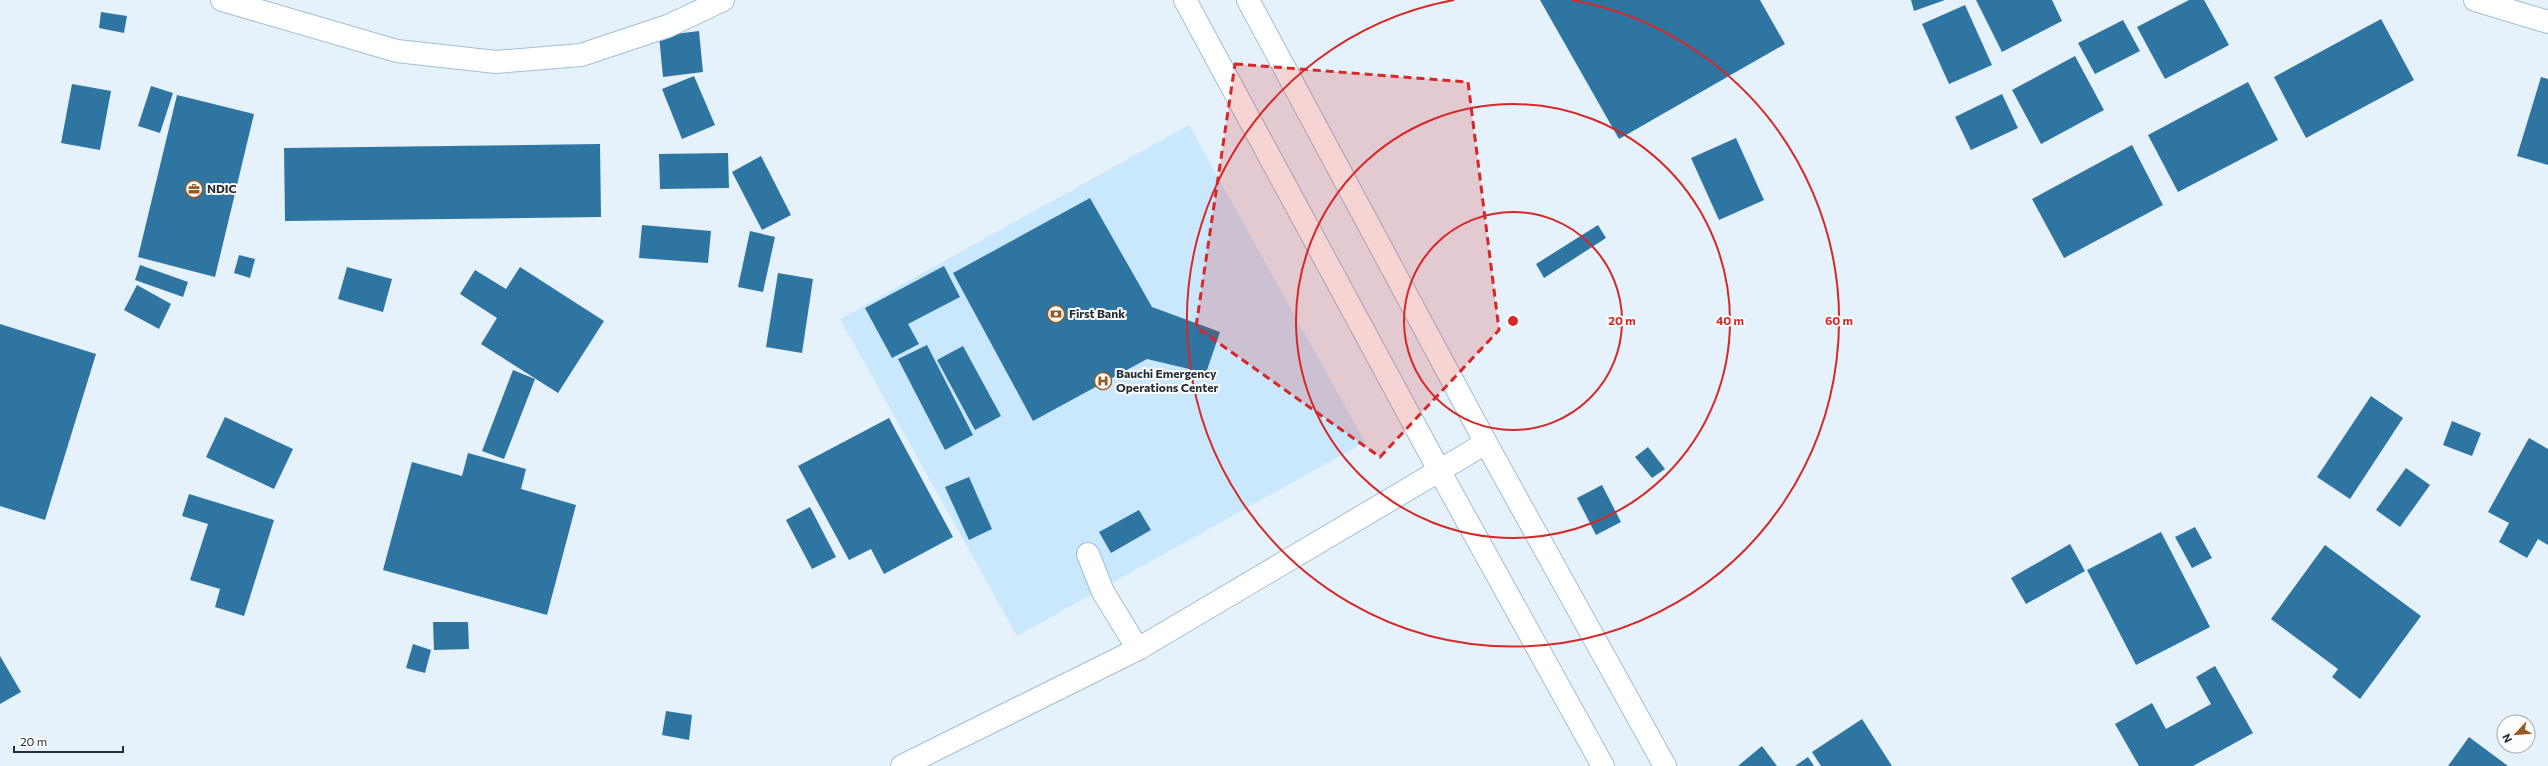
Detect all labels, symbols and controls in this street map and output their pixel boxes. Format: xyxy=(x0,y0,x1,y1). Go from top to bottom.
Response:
office icon: NDIC xyxy=(184,179,204,199)
place label: NDIC xyxy=(207,181,237,195)
bank icon: First Bank xyxy=(1046,304,1066,324)
place label: First Bank xyxy=(1069,306,1125,320)
text: 20 m xyxy=(1608,313,1636,327)
text: 40 m xyxy=(1716,313,1744,327)
text: 60 m xyxy=(1825,313,1853,327)
centre of rings xyxy=(1506,314,1520,328)
place label: Bauchi Emergency Operations Center xyxy=(1116,366,1219,394)
hospital icon: Bauchi Emergency Operations Center xyxy=(1093,371,1113,391)
north arrow xyxy=(2496,714,2536,754)
scale bar xyxy=(14,728,123,754)
text: N xyxy=(2499,732,2514,745)
text: 20 m xyxy=(20,734,47,748)

